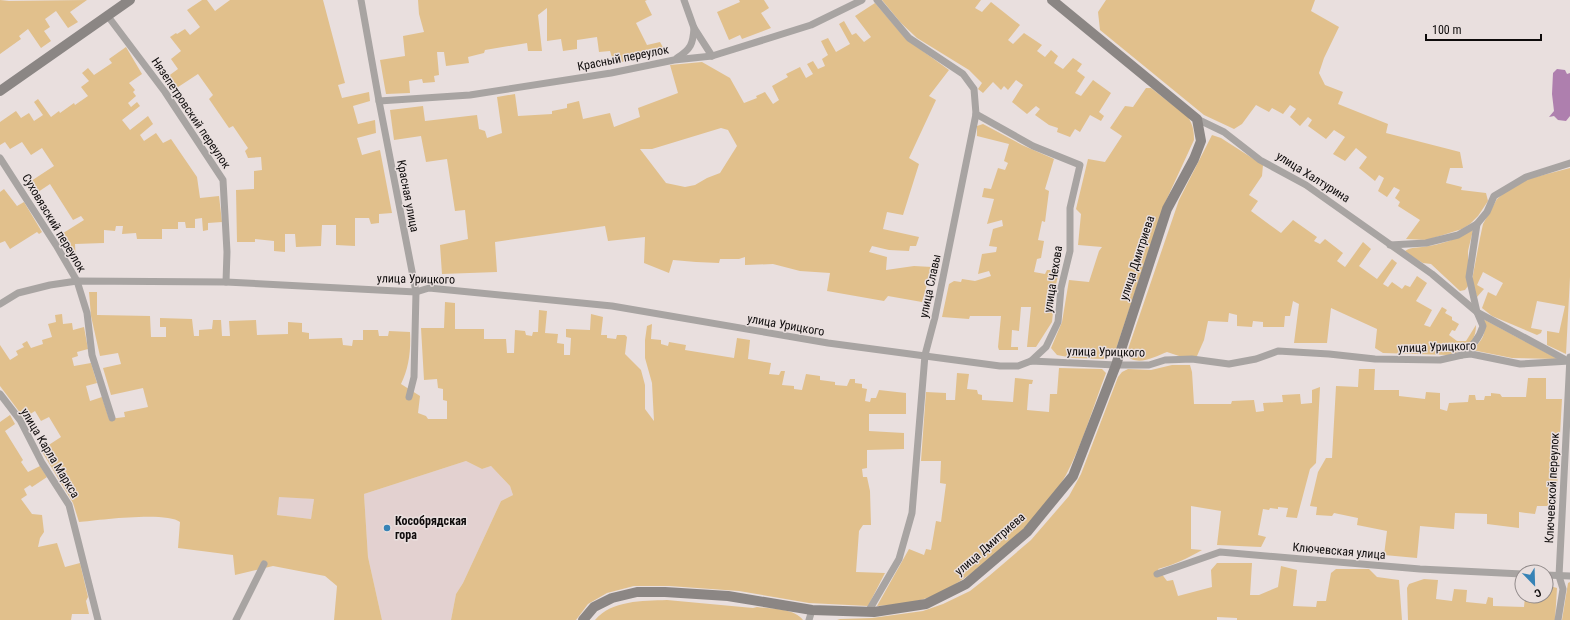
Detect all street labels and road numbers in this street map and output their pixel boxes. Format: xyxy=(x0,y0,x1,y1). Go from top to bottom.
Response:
street label: Красный переулок xyxy=(576,42,670,74)
street label: Нязепетровский переулок xyxy=(149,55,234,171)
street label: улица Халтурина xyxy=(1274,149,1353,205)
street label: Красная улица xyxy=(394,159,422,234)
street label: Суховязский переулок xyxy=(19,171,89,275)
street label: улица Дмитриева xyxy=(1117,214,1157,302)
street label: улица Чехова xyxy=(1041,244,1065,313)
street label: улица Славы xyxy=(916,253,944,319)
street label: улица Урицкого xyxy=(377,271,455,287)
street label: улица Урицкого xyxy=(746,311,826,339)
street label: улица Урицкого xyxy=(1398,339,1476,355)
street label: улица Урицкого xyxy=(1067,344,1145,360)
street label: улица Карла Маркса xyxy=(18,405,83,501)
street label: Ключевской переулок xyxy=(1542,432,1562,544)
street label: улица Дмитриева xyxy=(952,510,1028,578)
street label: Ключевская улица xyxy=(1292,540,1386,562)

